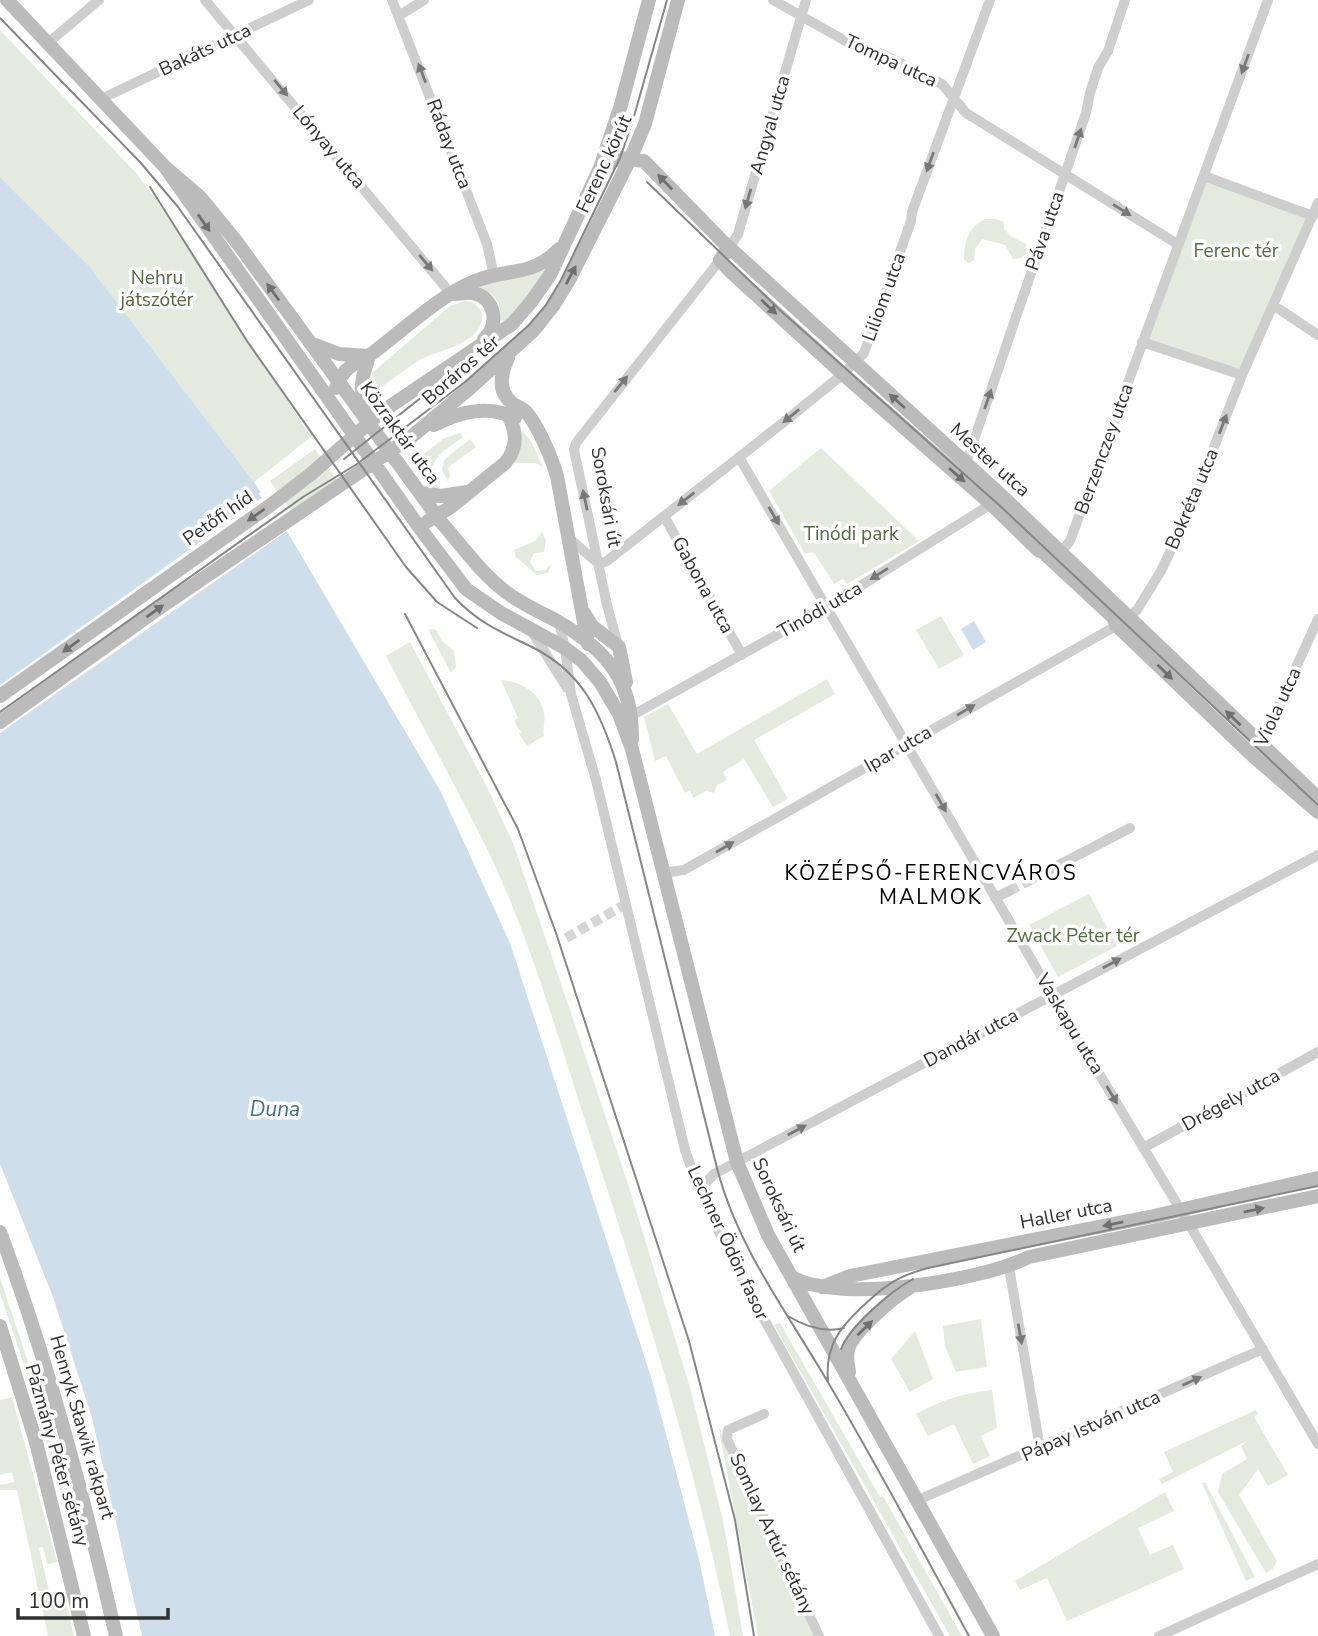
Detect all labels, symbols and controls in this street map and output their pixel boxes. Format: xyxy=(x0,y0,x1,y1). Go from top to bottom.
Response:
street label: Bakáts utca xyxy=(155,17,255,83)
street label: Tompa utca xyxy=(841,28,941,94)
one-way arrow xyxy=(1239,54,1250,75)
one-way arrow xyxy=(416,63,427,84)
street label: Angyal utca xyxy=(743,72,797,178)
one-way arrow xyxy=(273,80,288,97)
street label: Ráday utca xyxy=(420,95,478,193)
street label: Lónyay utca xyxy=(286,100,372,194)
street label: Ferenc körút xyxy=(570,110,638,217)
one-way arrow xyxy=(1073,127,1084,148)
one-way arrow xyxy=(925,151,936,172)
one-way arrow xyxy=(658,174,674,191)
street label: Páva utca xyxy=(1019,188,1071,274)
one-way arrow xyxy=(743,189,753,210)
one-way arrow xyxy=(1112,203,1132,216)
one-way arrow xyxy=(197,214,211,232)
park label: Ferenc tér xyxy=(1194,238,1279,264)
street label: Liliom utca xyxy=(856,249,912,345)
one-way arrow xyxy=(418,255,433,272)
park label: Nehru játszótér xyxy=(119,265,194,313)
one-way arrow xyxy=(565,266,577,285)
one-way arrow xyxy=(266,283,280,301)
one-way arrow xyxy=(760,299,778,315)
street label: Boráros tér xyxy=(417,329,505,411)
street label: Közraktár utca xyxy=(354,376,446,490)
one-way arrow xyxy=(613,376,628,393)
street label: Berzenczey utca xyxy=(1068,380,1140,518)
one-way arrow xyxy=(983,388,994,409)
one-way arrow xyxy=(888,393,906,409)
one-way arrow xyxy=(783,408,800,423)
one-way arrow xyxy=(1217,414,1228,435)
street label: Mester utca xyxy=(944,417,1036,503)
street label: Soroksári út xyxy=(584,445,628,550)
street label: Bokréta utca xyxy=(1159,445,1225,553)
one-way arrow xyxy=(949,467,966,482)
street label: Petőfi híd xyxy=(178,484,258,552)
one-way arrow xyxy=(579,489,590,511)
one-way arrow xyxy=(677,492,695,507)
one-way arrow xyxy=(768,507,780,526)
one-way arrow xyxy=(247,508,265,522)
park label: Tinódi park xyxy=(803,521,899,547)
street label: Gabona utca xyxy=(666,532,740,638)
one-way arrow xyxy=(870,568,889,581)
street label: Tinódi utca xyxy=(773,575,867,645)
one-way arrow xyxy=(146,604,164,618)
one-way arrow xyxy=(62,639,80,653)
street label: Viola utca xyxy=(1248,663,1308,752)
one-way arrow xyxy=(1156,664,1173,680)
one-way arrow xyxy=(956,704,976,716)
one-way arrow xyxy=(1225,710,1242,726)
street label: Ipar utca xyxy=(860,719,936,779)
one-way arrow xyxy=(935,793,947,812)
one-way arrow xyxy=(715,841,735,853)
district label: KÖZÉPSŐ-FERENCVÁROS MALMOK xyxy=(784,859,1078,911)
park label: Zwack Péter tér xyxy=(1006,923,1140,949)
one-way arrow xyxy=(1102,957,1122,969)
street label: Vaskapu utca xyxy=(1029,968,1110,1079)
street label: Dandár utca xyxy=(919,1002,1023,1074)
street label: Drégely utca xyxy=(1177,1062,1285,1138)
one-way arrow xyxy=(1105,1086,1118,1105)
water label: Duna xyxy=(250,1095,300,1123)
one-way arrow xyxy=(787,1125,807,1136)
street label: Soroksári út xyxy=(746,1154,812,1257)
street label: Lechner Ödön fasor xyxy=(681,1162,775,1324)
street label: Haller utca xyxy=(1018,1192,1114,1236)
one-way arrow xyxy=(1243,1205,1265,1216)
one-way arrow xyxy=(1102,1219,1124,1230)
one-way arrow xyxy=(856,1319,873,1336)
one-way arrow xyxy=(1015,1323,1026,1345)
street label: Henryk Sławik rakpart xyxy=(43,1332,121,1522)
street label: Pázmány Péter sétány xyxy=(19,1361,96,1549)
one-way arrow xyxy=(1182,1375,1202,1387)
street label: Pápay István utca xyxy=(1017,1384,1165,1468)
street label: Somlay Artúr sétány xyxy=(723,1449,821,1619)
scale bar xyxy=(18,1576,168,1620)
text: 100 m xyxy=(28,1587,89,1615)

